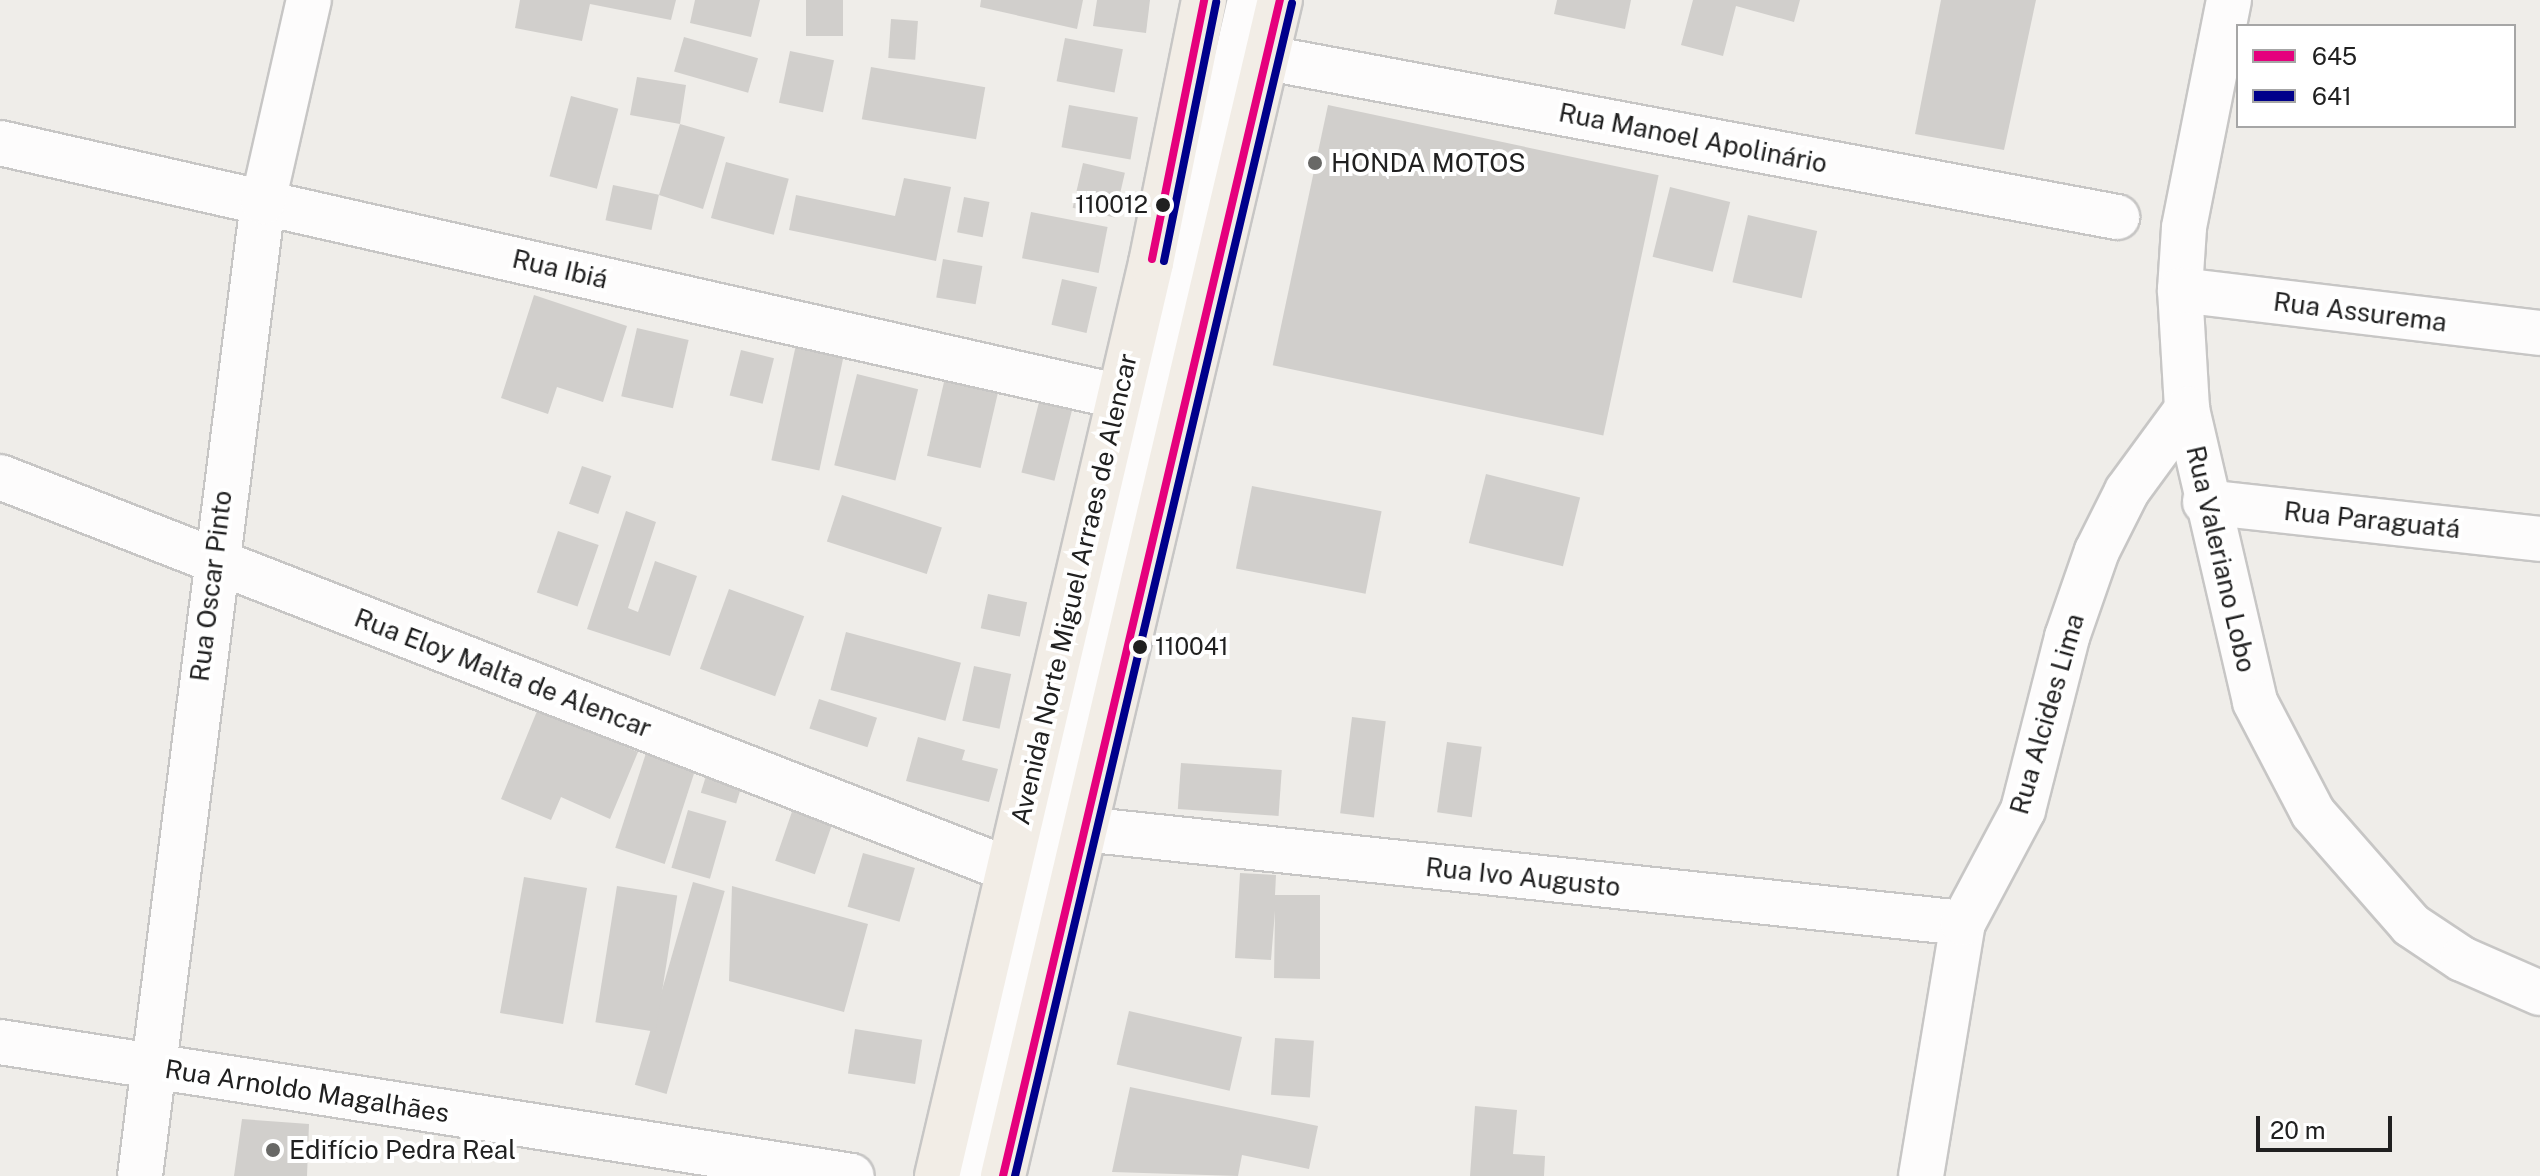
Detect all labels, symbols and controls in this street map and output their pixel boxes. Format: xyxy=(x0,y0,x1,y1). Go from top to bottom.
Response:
legend xyxy=(2236,24,2516,128)
text: 645 xyxy=(2312,42,2357,70)
text: 641 xyxy=(2312,82,2352,110)
street label: Rua Manoel Apolinário xyxy=(1556,97,1830,179)
place label: HONDA MOTOS xyxy=(1331,147,1526,179)
marker: HONDA MOTOS xyxy=(1306,154,1324,172)
place label: 110012 xyxy=(1075,191,1148,219)
marker: 110012 xyxy=(1155,197,1171,213)
street label: Rua Ibiá xyxy=(509,243,611,295)
street label: Rua Assurema xyxy=(2272,286,2448,338)
street label: Avenida Norte Miguel Arraes de Alencar xyxy=(1004,350,1144,828)
street label: Rua Valeriano Lobo xyxy=(2180,442,2262,676)
street label: Rua Oscar Pinto xyxy=(184,489,238,683)
street label: Rua Paraguatá xyxy=(2282,495,2462,545)
street label: Rua Eloy Malta de Alencar xyxy=(350,602,656,744)
street label: Rua Alcides Lima xyxy=(2003,610,2091,818)
place label: 110041 xyxy=(1155,633,1229,661)
marker: 110041 xyxy=(1132,639,1148,655)
street label: Rua Ivo Augusto xyxy=(1424,851,1622,903)
street label: Rua Arnoldo Magalhães xyxy=(163,1053,451,1129)
scale bar xyxy=(2260,1100,2396,1150)
text: 20 m xyxy=(2270,1116,2326,1144)
place label: Edifício Pedra Real xyxy=(289,1134,516,1166)
marker: Edifício Pedra Real xyxy=(264,1141,282,1159)

